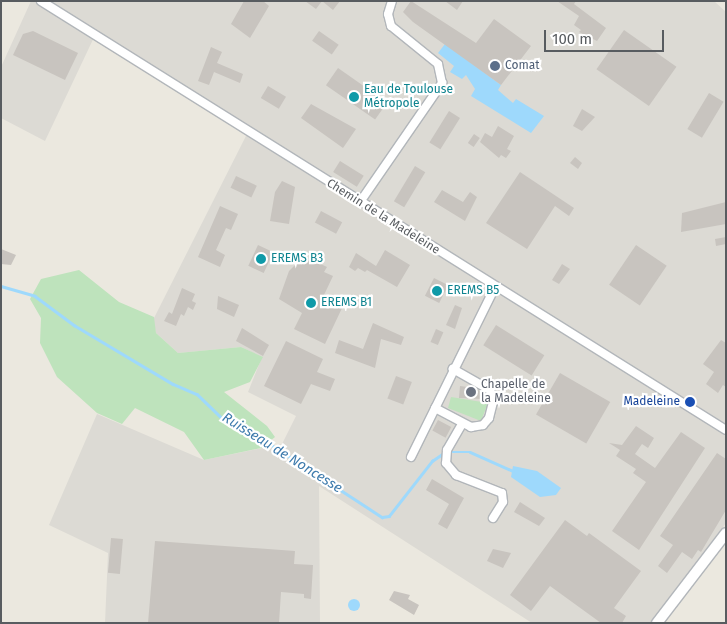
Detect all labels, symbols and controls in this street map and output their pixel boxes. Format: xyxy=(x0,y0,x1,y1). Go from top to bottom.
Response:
scale bar xyxy=(547,20,667,52)
text: 100 m xyxy=(552,30,592,48)
place label: Comat xyxy=(505,59,540,73)
marker: Comat xyxy=(489,60,501,72)
place label: Eau de Toulouse Métropole xyxy=(364,83,453,111)
marker: Eau de Toulouse Métropole xyxy=(348,91,360,103)
street label: Chemin de la Madeleine xyxy=(324,176,442,258)
place label: EREMS B3 xyxy=(271,252,323,266)
marker: EREMS B3 xyxy=(255,253,267,265)
place label: EREMS B5 xyxy=(447,284,499,298)
marker: EREMS B5 xyxy=(431,285,443,297)
place label: EREMS B1 xyxy=(321,296,372,310)
marker: EREMS B1 xyxy=(305,297,317,309)
place label: Chapelle de la Madeleine xyxy=(481,378,551,406)
marker: Chapelle de la Madeleine xyxy=(465,386,477,398)
place label: Madeleine xyxy=(623,395,680,409)
marker: Madeleine xyxy=(684,396,696,408)
water label: Ruisseau de Noncesse xyxy=(219,409,345,497)

